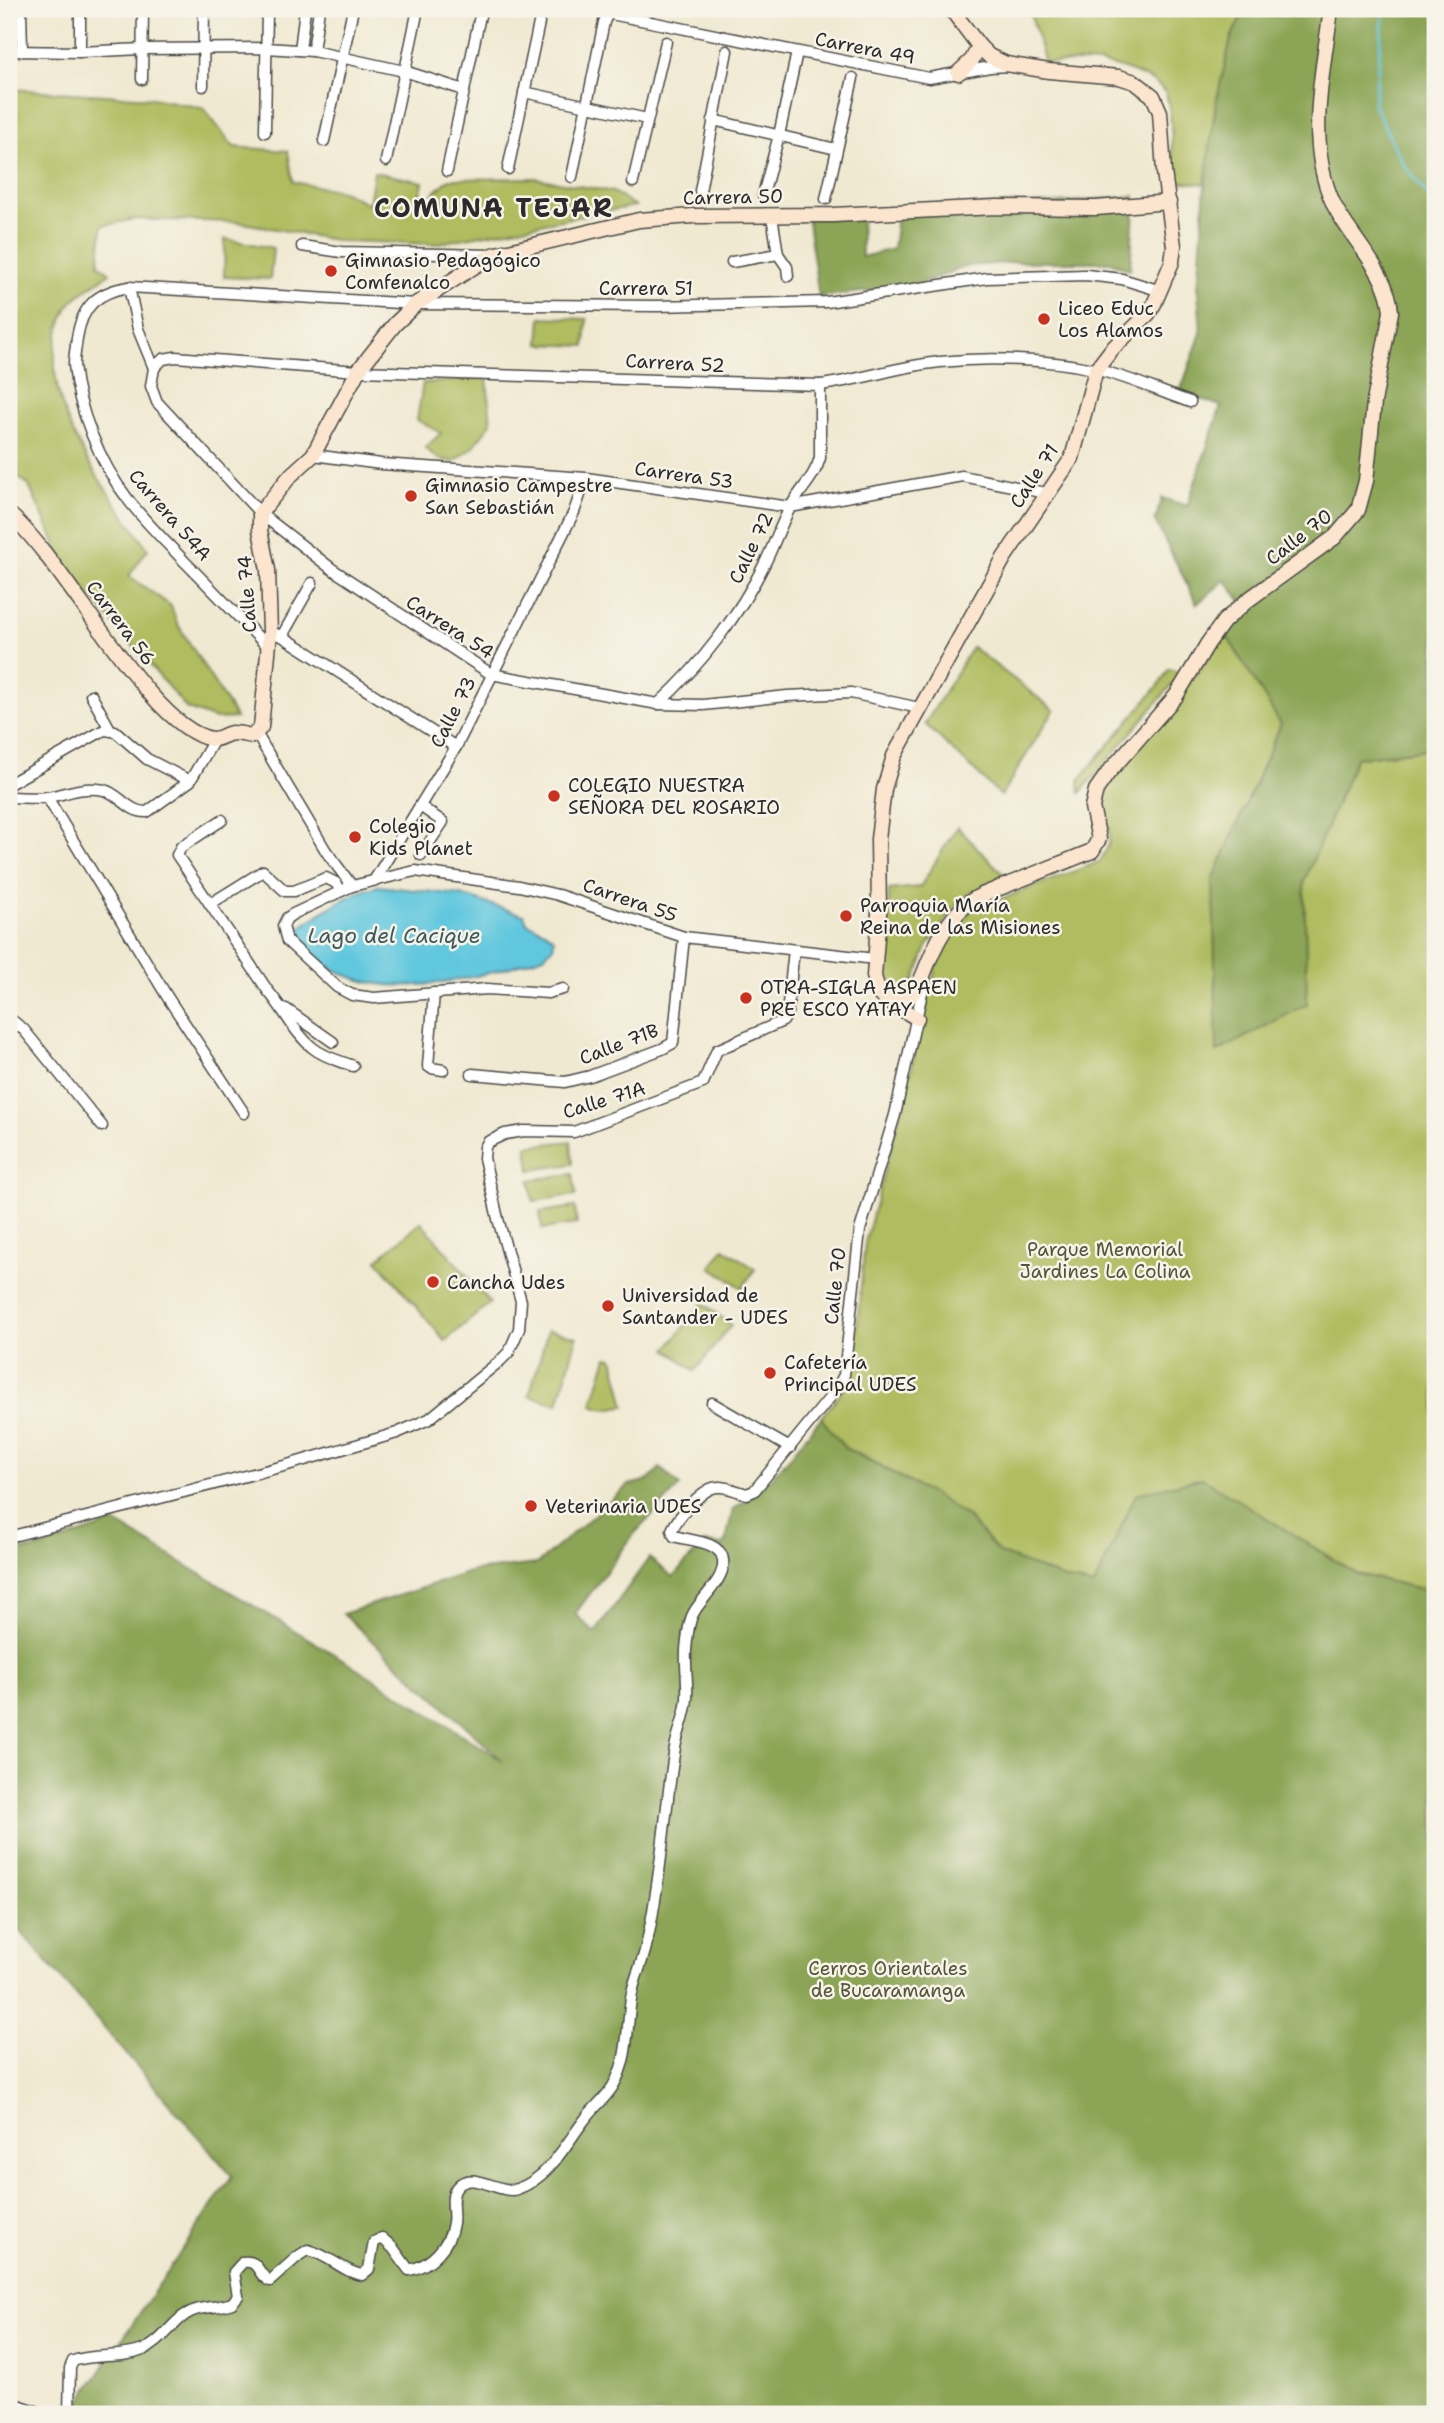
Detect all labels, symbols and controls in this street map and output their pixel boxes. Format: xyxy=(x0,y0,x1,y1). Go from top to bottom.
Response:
street label: Carrera 49 xyxy=(813,26,917,70)
street label: Carrera 50 xyxy=(683,184,783,210)
district label: COMUNA TEJAR xyxy=(374,190,614,225)
place label: Gimnasio Pedagógico Comfenalco xyxy=(345,248,541,295)
marker: Gimnasio Pedagógico Comfenalco xyxy=(323,263,339,279)
street label: Carrera 51 xyxy=(599,276,693,301)
place label: Liceo Educ Los Alamos xyxy=(1058,296,1163,343)
marker: Liceo Educ Los Alamos xyxy=(1036,311,1052,327)
street label: Carrera 52 xyxy=(625,348,725,378)
street label: Calle 71 xyxy=(1004,439,1064,513)
street label: Carrera 53 xyxy=(633,456,735,494)
street label: Carrera 54A xyxy=(123,464,217,566)
place label: Gimnasio Campestre San Sebastián xyxy=(425,473,613,520)
marker: Gimnasio Campestre San Sebastián xyxy=(403,488,419,504)
street label: Calle 70 xyxy=(1261,503,1337,571)
street label: Calle 72 xyxy=(723,508,779,588)
street label: Calle 74 xyxy=(232,555,262,633)
street label: Carrera 56 xyxy=(81,575,161,671)
street label: Carrera 54 xyxy=(401,589,499,665)
street label: Calle 73 xyxy=(424,672,482,752)
place label: COLEGIO NUESTRA SEÑORA DEL ROSARIO xyxy=(568,773,780,820)
marker: COLEGIO NUESTRA SEÑORA DEL ROSARIO xyxy=(546,788,562,804)
place label: Colegio Kids Planet xyxy=(369,814,473,861)
marker: Colegio Kids Planet xyxy=(347,829,363,845)
street label: Carrera 55 xyxy=(579,872,681,928)
place label: Parroquia María Reina de las Misiones xyxy=(860,893,1061,940)
marker: Parroquia María Reina de las Misiones xyxy=(838,908,854,924)
water label: Lago del Cacique xyxy=(307,922,481,950)
place label: OTRA-SIGLA ASPAEN PRE ESCO YATAY xyxy=(760,975,957,1022)
marker: OTRA-SIGLA ASPAEN PRE ESCO YATAY xyxy=(738,990,754,1006)
street label: Calle 71B xyxy=(576,1017,662,1071)
street label: Calle 71A xyxy=(560,1076,649,1124)
park label: Parque Memorial Jardines La Colina xyxy=(1019,1237,1191,1284)
street label: Calle 70 xyxy=(819,1246,851,1326)
place label: Cancha Udes xyxy=(447,1270,565,1295)
marker: Cancha Udes xyxy=(425,1274,441,1290)
place label: Universidad de Santander - UDES xyxy=(622,1283,788,1330)
marker: Universidad de Santander - UDES xyxy=(600,1298,616,1314)
place label: Cafetería Principal UDES xyxy=(784,1350,917,1397)
marker: Cafetería Principal UDES xyxy=(762,1365,778,1381)
place label: Veterinaria UDES xyxy=(545,1494,701,1519)
marker: Veterinaria UDES xyxy=(523,1498,539,1514)
park label: Cerros Orientales de Bucaramanga xyxy=(808,1956,968,2003)

